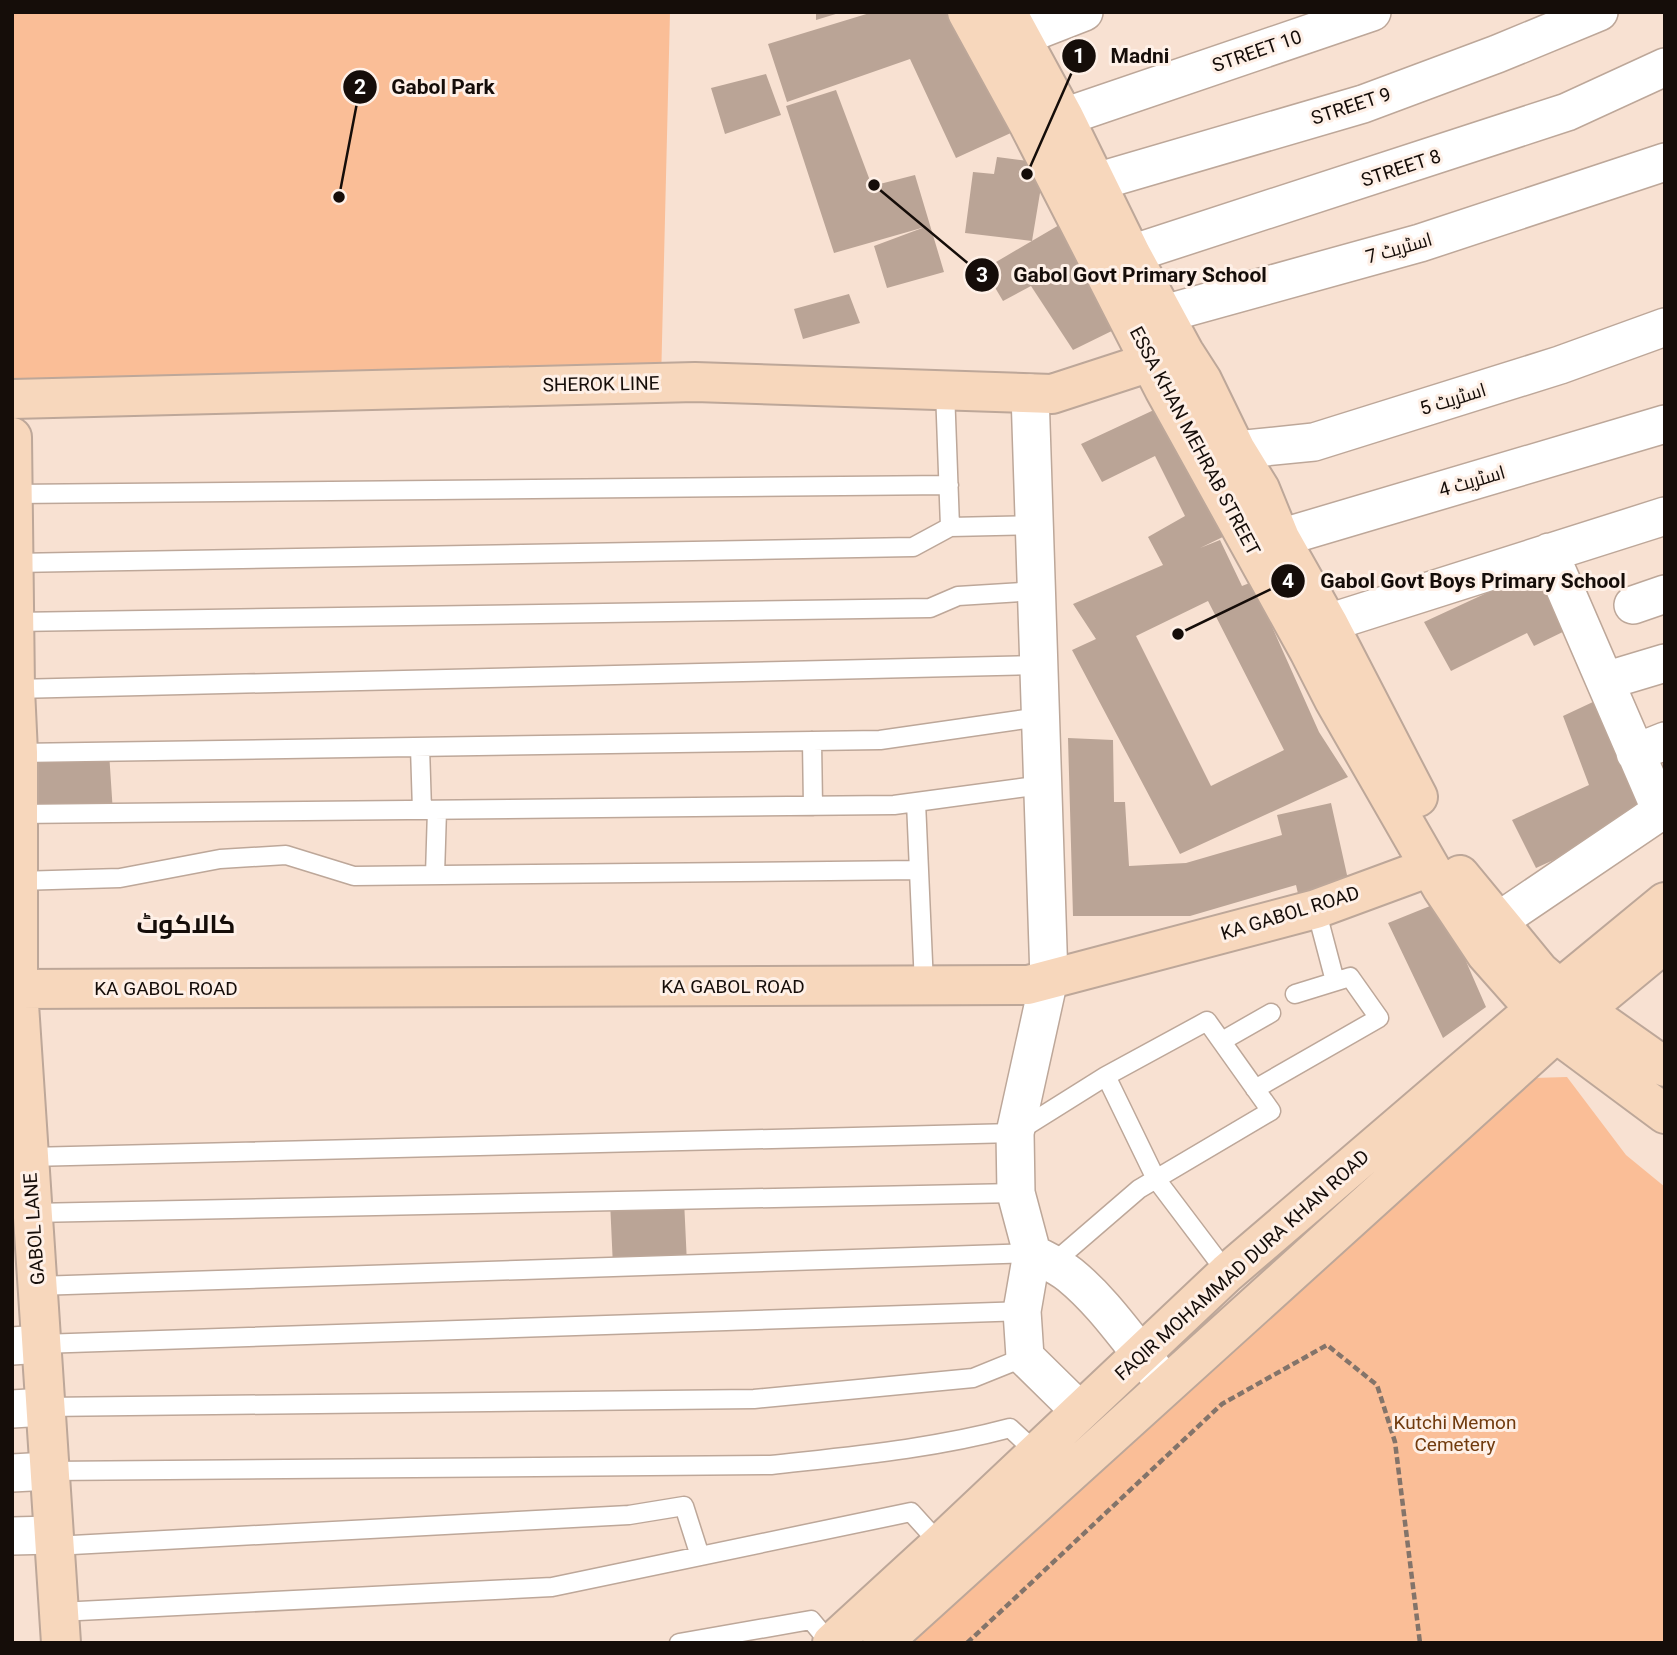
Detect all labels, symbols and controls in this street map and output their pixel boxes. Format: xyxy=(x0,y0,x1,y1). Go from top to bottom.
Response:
street label: STREET 10 xyxy=(1209,25,1305,77)
callout: Madni xyxy=(1061,35,1183,77)
text: 1 xyxy=(1073,44,1085,68)
text: Madni xyxy=(1111,44,1169,68)
callout: Gabol Park xyxy=(342,66,509,108)
text: 2 xyxy=(354,75,366,99)
text: Gabol Park xyxy=(391,75,496,99)
street label: STREET 9 xyxy=(1308,82,1394,130)
street label: STREET 8 xyxy=(1358,144,1444,192)
street label: اسٹریٹ 7 xyxy=(1363,228,1435,268)
callout: Gabol Govt Primary School xyxy=(964,254,1281,296)
text: 3 xyxy=(976,263,988,287)
text: Gabol Govt Primary School xyxy=(1013,263,1267,287)
street label: ESSA KHAN MEHRAB STREET xyxy=(1125,323,1265,559)
street label: SHEROK LINE xyxy=(542,371,660,397)
street label: اسٹریٹ 5 xyxy=(1417,378,1489,420)
street label: اسٹریٹ 4 xyxy=(1436,461,1508,501)
callout: Gabol Govt Boys Primary School xyxy=(1271,560,1639,602)
text: 4 xyxy=(1282,569,1294,593)
text: Gabol Govt Boys Primary School xyxy=(1320,569,1626,593)
street label: KA GABOL ROAD xyxy=(1218,881,1362,945)
district label: کالاکوٹ xyxy=(137,909,235,939)
street label: KA GABOL ROAD xyxy=(661,975,805,998)
street label: KA GABOL ROAD xyxy=(94,977,238,1000)
street label: FAQIR MOHAMMAD DURA KHAN ROAD xyxy=(1110,1145,1374,1385)
street label: GABOL LANE xyxy=(19,1172,49,1286)
park label: Kutchi Memon Cemetery xyxy=(1394,1411,1516,1456)

